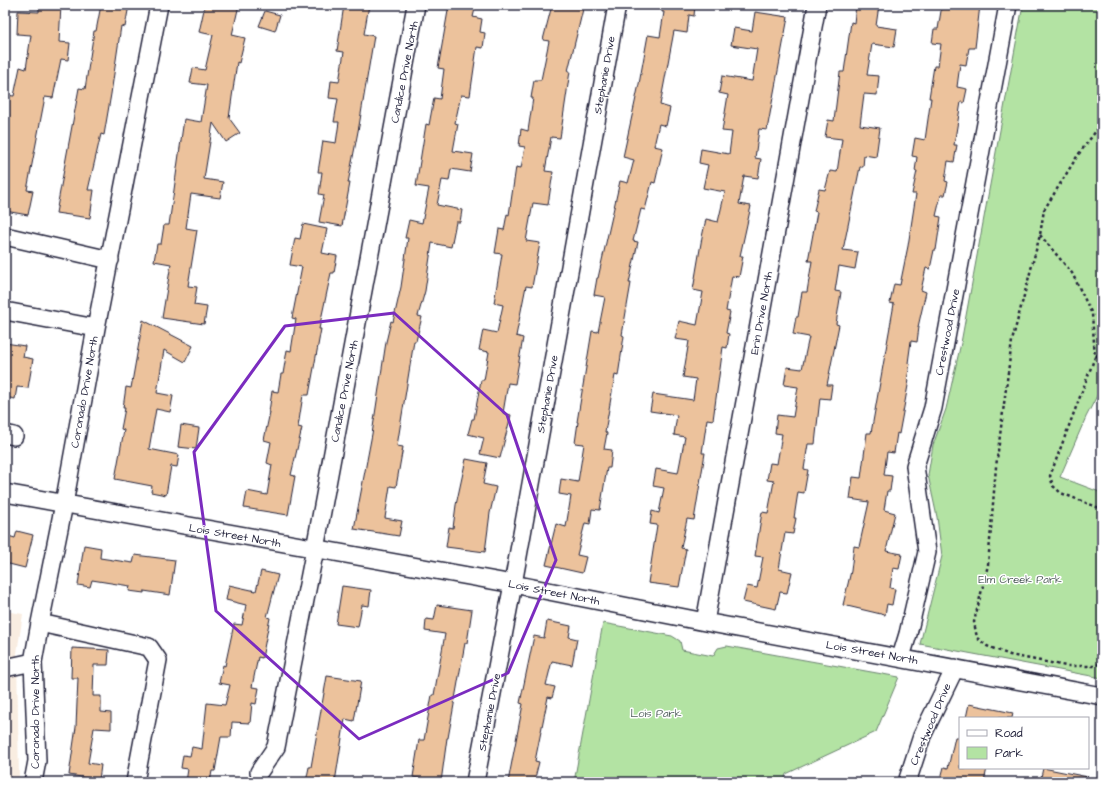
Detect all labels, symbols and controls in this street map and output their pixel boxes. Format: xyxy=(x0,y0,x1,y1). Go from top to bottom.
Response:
street label: Candice Drive North xyxy=(387,19,422,124)
street label: Stephanie Drive xyxy=(590,35,619,115)
street label: Erin Drive North xyxy=(747,270,776,356)
street label: Crestwood Drive xyxy=(932,288,963,377)
street label: Coronado Drive North xyxy=(67,334,102,449)
street label: Candice Drive North xyxy=(327,338,362,443)
street label: Stephanie Drive xyxy=(533,354,562,434)
street label: Lois Street North xyxy=(188,520,282,551)
park label: Elm Creek Park xyxy=(978,572,1062,587)
street label: Lois Street North xyxy=(507,576,601,609)
street label: Lois Street North xyxy=(825,637,919,668)
street label: Coronado Drive North xyxy=(28,655,43,769)
street label: Stephanie Drive xyxy=(475,672,504,752)
street label: Crestwood Drive xyxy=(906,681,954,767)
park label: Lois Park xyxy=(631,706,682,721)
legend xyxy=(959,717,1089,769)
text: Road xyxy=(995,725,1023,742)
text: Park xyxy=(995,745,1023,762)

